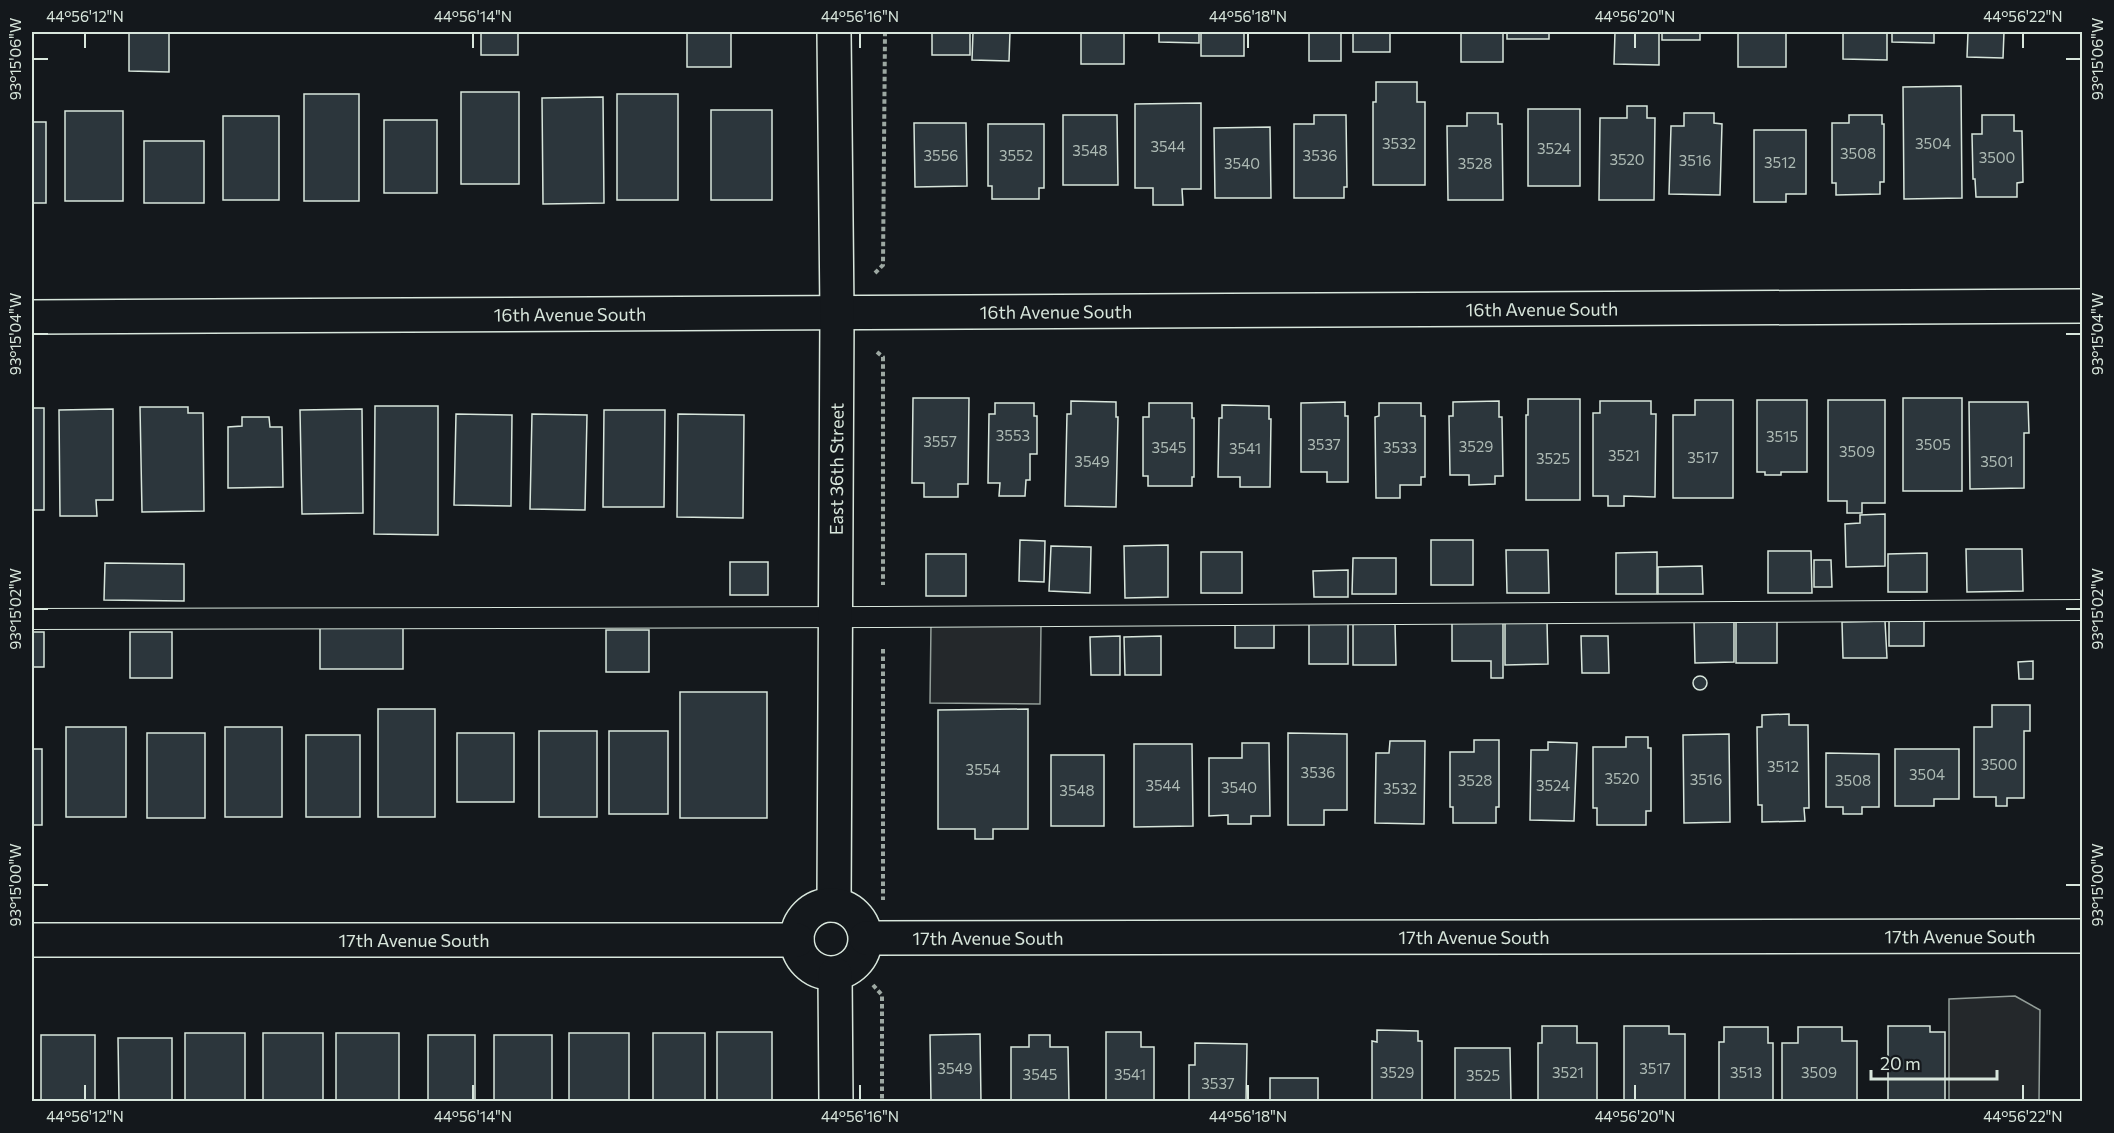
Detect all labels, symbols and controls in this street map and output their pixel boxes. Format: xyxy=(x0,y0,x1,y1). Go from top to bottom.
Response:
text: 44°56'12"N xyxy=(46,7,124,25)
text: 44°56'14"N xyxy=(434,7,512,25)
text: 44°56'16"N xyxy=(821,7,899,25)
text: 44°56'18"N xyxy=(1209,7,1287,25)
text: 44°56'20"N xyxy=(1595,7,1675,25)
text: 44°56'22"N xyxy=(1983,7,2063,25)
text: 93°15'06"W xyxy=(6,18,24,100)
text: 93°15'06"W xyxy=(2088,18,2106,100)
house number: 3532 xyxy=(1382,134,1416,152)
house number: 3504 xyxy=(1915,134,1951,152)
house number: 3544 xyxy=(1150,137,1186,155)
house number: 3524 xyxy=(1537,139,1571,157)
house number: 3548 xyxy=(1072,141,1108,159)
house number: 3508 xyxy=(1840,144,1876,162)
house number: 3556 xyxy=(924,146,958,164)
house number: 3552 xyxy=(999,146,1033,164)
house number: 3536 xyxy=(1303,146,1337,164)
house number: 3500 xyxy=(1979,148,2015,166)
house number: 3520 xyxy=(1609,150,1645,168)
house number: 3516 xyxy=(1679,151,1711,169)
house number: 3512 xyxy=(1764,153,1796,171)
house number: 3540 xyxy=(1224,154,1260,172)
house number: 3528 xyxy=(1458,154,1492,172)
text: 93°15'04"W xyxy=(6,293,24,375)
text: 93°15'04"W xyxy=(2088,293,2106,375)
street label: 16th Avenue South xyxy=(1466,297,1618,320)
street label: 16th Avenue South xyxy=(980,300,1132,323)
street label: 16th Avenue South xyxy=(494,303,646,326)
street label: East 36th Street xyxy=(825,403,848,535)
house number: 3553 xyxy=(996,426,1030,444)
house number: 3515 xyxy=(1766,427,1798,445)
house number: 3557 xyxy=(923,432,957,450)
house number: 3537 xyxy=(1307,435,1341,453)
house number: 3505 xyxy=(1915,435,1951,453)
house number: 3529 xyxy=(1459,437,1493,455)
house number: 3545 xyxy=(1152,438,1186,456)
house number: 3533 xyxy=(1383,438,1417,456)
house number: 3541 xyxy=(1229,439,1261,457)
house number: 3509 xyxy=(1839,442,1875,460)
house number: 3521 xyxy=(1608,446,1640,464)
house number: 3517 xyxy=(1687,448,1719,466)
house number: 3525 xyxy=(1536,449,1570,467)
house number: 3549 xyxy=(1074,452,1110,470)
house number: 3501 xyxy=(1980,452,2014,470)
text: 93°15'02"W xyxy=(6,568,24,650)
text: 93°15'02"W xyxy=(2088,568,2106,650)
house number: 3500 xyxy=(1981,755,2017,773)
house number: 3512 xyxy=(1767,757,1799,775)
house number: 3554 xyxy=(966,760,1000,778)
house number: 3536 xyxy=(1301,763,1335,781)
house number: 3504 xyxy=(1909,765,1945,783)
house number: 3520 xyxy=(1604,769,1640,787)
house number: 3516 xyxy=(1690,770,1722,788)
house number: 3528 xyxy=(1458,771,1492,789)
house number: 3508 xyxy=(1835,771,1871,789)
house number: 3544 xyxy=(1145,776,1181,794)
house number: 3524 xyxy=(1536,776,1570,794)
house number: 3540 xyxy=(1221,778,1257,796)
house number: 3532 xyxy=(1383,779,1417,797)
house number: 3548 xyxy=(1059,781,1095,799)
text: 93°15'00"W xyxy=(6,843,24,927)
text: 93°15'00"W xyxy=(2088,843,2106,927)
street label: 17th Avenue South xyxy=(1884,925,2036,947)
street label: 17th Avenue South xyxy=(1398,926,1550,948)
street label: 17th Avenue South xyxy=(912,927,1064,949)
street label: 17th Avenue South xyxy=(339,929,490,951)
scale bar xyxy=(1871,1043,1997,1081)
text: 20 m xyxy=(1880,1052,1921,1074)
house number: 3549 xyxy=(937,1059,973,1077)
house number: 3517 xyxy=(1639,1059,1671,1077)
house number: 3529 xyxy=(1380,1063,1414,1081)
house number: 3521 xyxy=(1552,1063,1584,1081)
house number: 3513 xyxy=(1730,1063,1762,1081)
house number: 3509 xyxy=(1801,1063,1837,1081)
house number: 3545 xyxy=(1023,1065,1057,1083)
house number: 3541 xyxy=(1114,1065,1146,1083)
house number: 3525 xyxy=(1466,1066,1500,1084)
house number: 3537 xyxy=(1201,1074,1235,1092)
text: 44°56'12"N xyxy=(46,1107,124,1125)
text: 44°56'14"N xyxy=(434,1107,512,1125)
text: 44°56'16"N xyxy=(821,1107,899,1125)
text: 44°56'18"N xyxy=(1209,1107,1287,1125)
text: 44°56'20"N xyxy=(1595,1107,1675,1125)
text: 44°56'22"N xyxy=(1983,1107,2063,1125)

